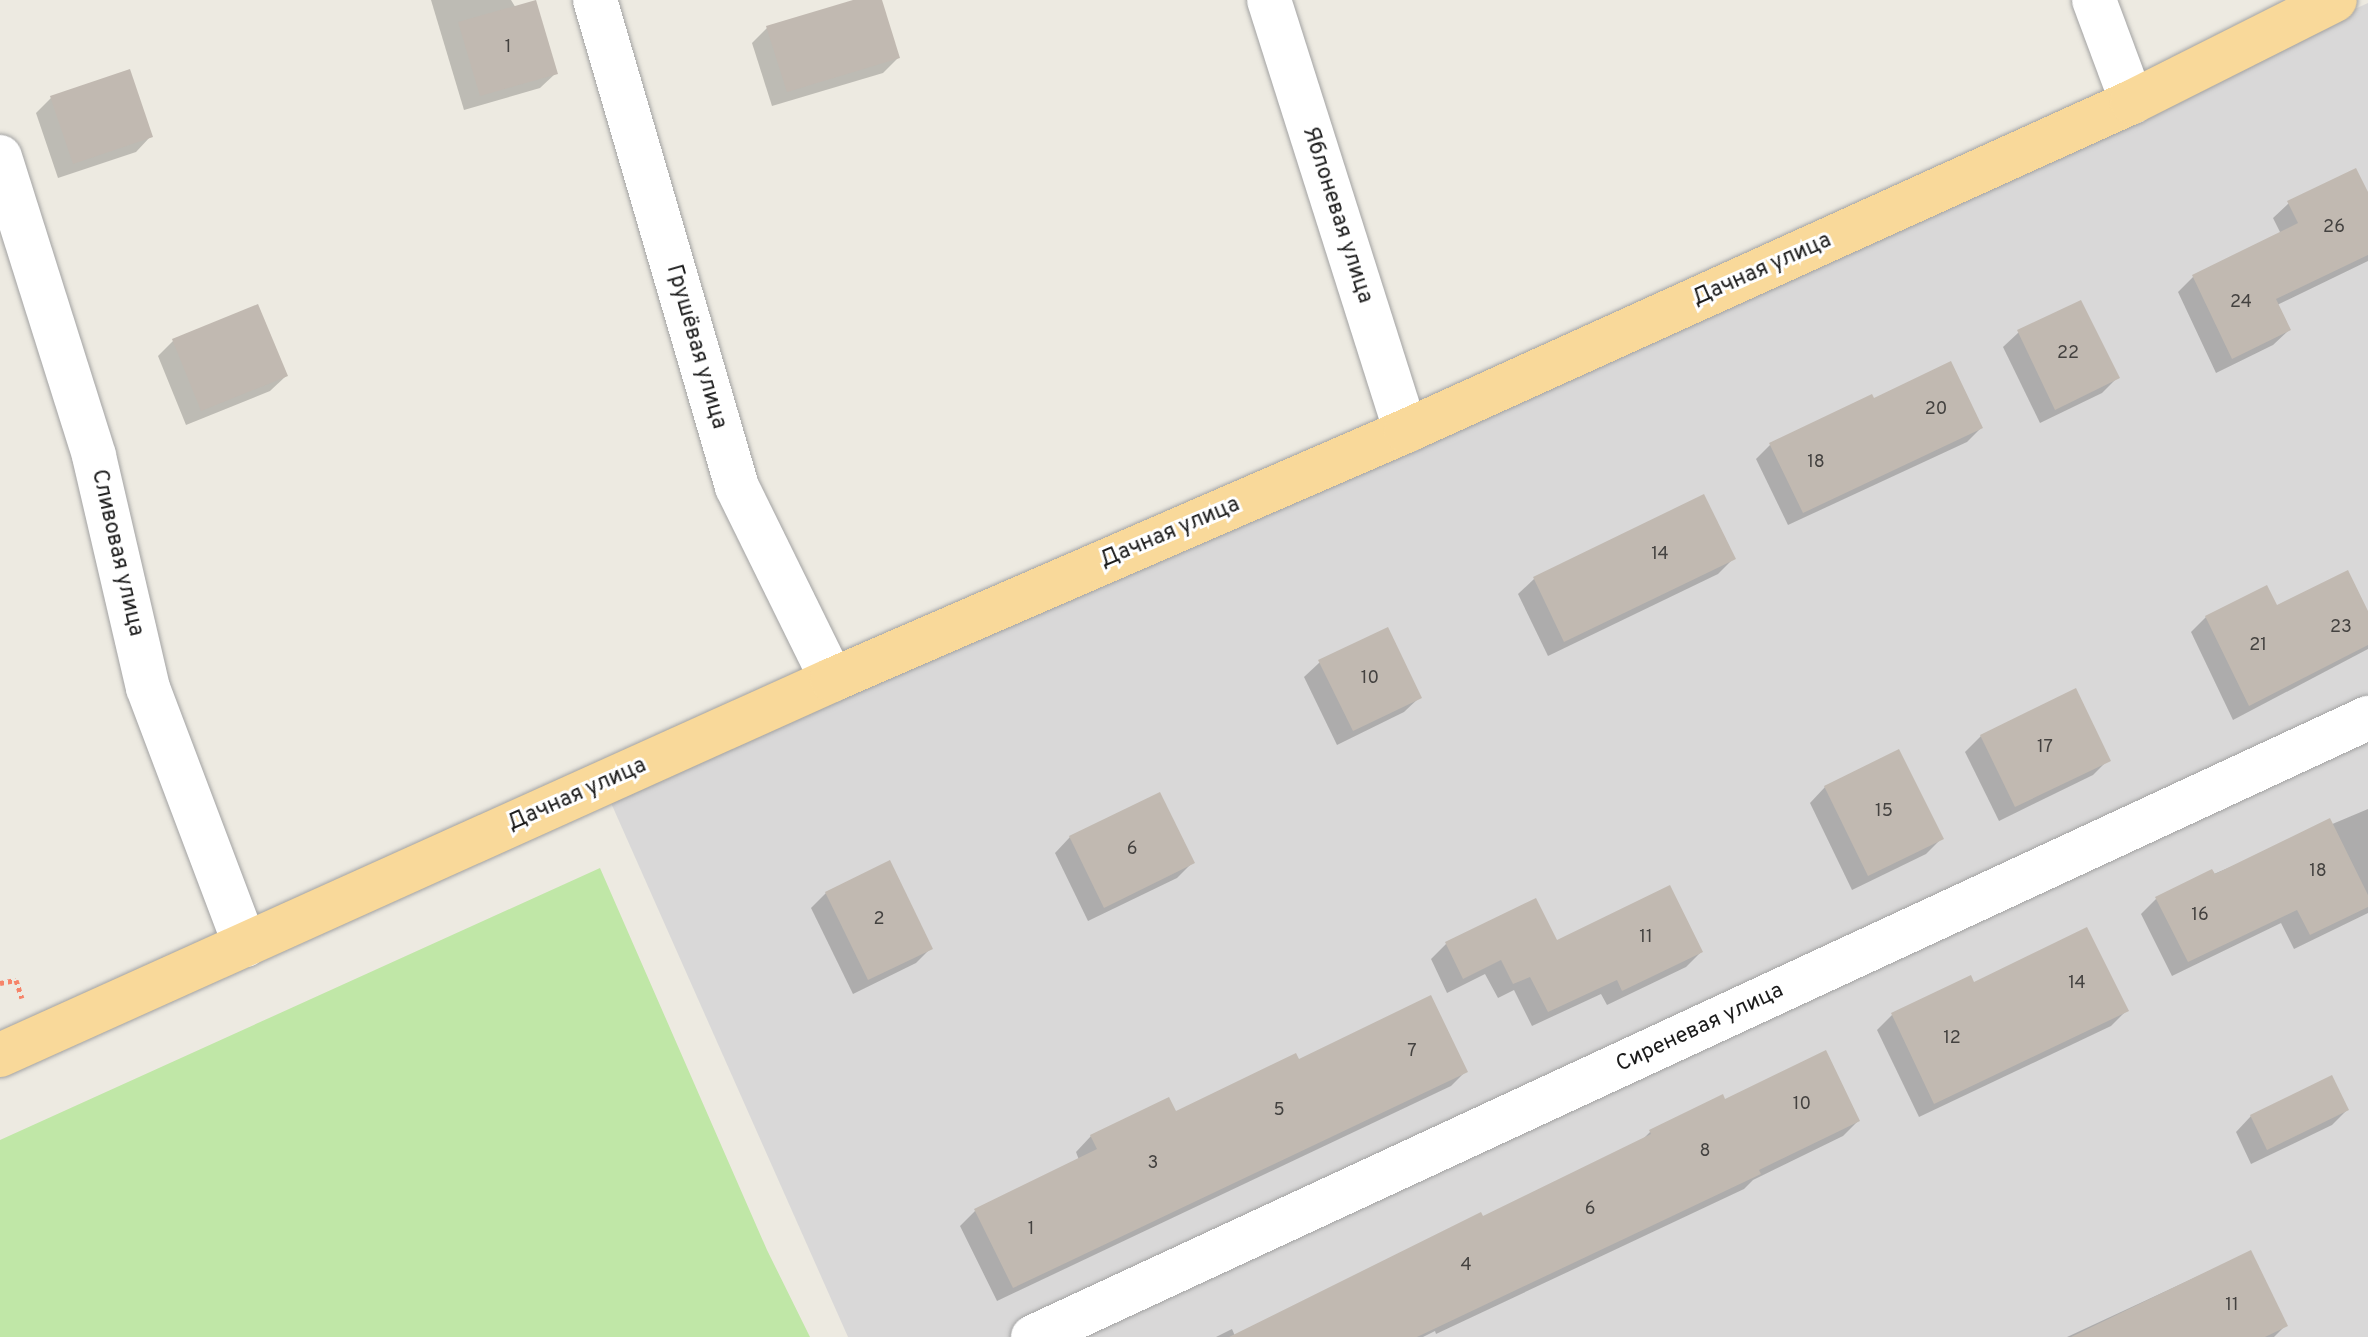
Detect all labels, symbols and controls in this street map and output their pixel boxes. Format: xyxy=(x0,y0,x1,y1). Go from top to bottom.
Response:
house number: 1 xyxy=(505,37,511,59)
street label: Яблоневая улица xyxy=(1296,123,1378,307)
house number: 26 xyxy=(2323,217,2345,239)
street label: Дачная улица xyxy=(1689,228,1835,312)
street label: Грушёвая улица xyxy=(660,262,732,432)
house number: 24 xyxy=(2230,292,2252,314)
house number: 22 xyxy=(2057,343,2079,365)
house number: 20 xyxy=(1925,399,1947,421)
house number: 18 xyxy=(1807,452,1825,474)
street label: Сливовая улица xyxy=(85,467,149,639)
street label: Дачная улица xyxy=(1096,492,1244,574)
house number: 14 xyxy=(1651,544,1669,566)
house number: 23 xyxy=(2330,617,2352,639)
house number: 21 xyxy=(2249,635,2267,657)
house number: 10 xyxy=(1361,668,1379,690)
house number: 17 xyxy=(2037,737,2053,759)
street label: Дачная улица xyxy=(504,753,650,837)
house number: 15 xyxy=(1875,801,1893,823)
house number: 6 xyxy=(1127,839,1137,861)
house number: 18 xyxy=(2309,861,2327,883)
house number: 16 xyxy=(2191,905,2209,927)
house number: 2 xyxy=(873,909,885,931)
house number: 11 xyxy=(1639,927,1653,949)
house number: 14 xyxy=(2068,973,2086,995)
street label: Сиреневая улица xyxy=(1612,978,1788,1078)
house number: 12 xyxy=(1943,1028,1961,1050)
house number: 7 xyxy=(1407,1041,1417,1063)
house number: 10 xyxy=(1793,1094,1811,1116)
house number: 5 xyxy=(1273,1100,1285,1122)
house number: 8 xyxy=(1700,1141,1710,1163)
house number: 3 xyxy=(1148,1153,1158,1175)
house number: 6 xyxy=(1585,1199,1595,1221)
house number: 1 xyxy=(1028,1219,1034,1241)
house number: 4 xyxy=(1460,1255,1472,1277)
house number: 11 xyxy=(2225,1295,2239,1317)

